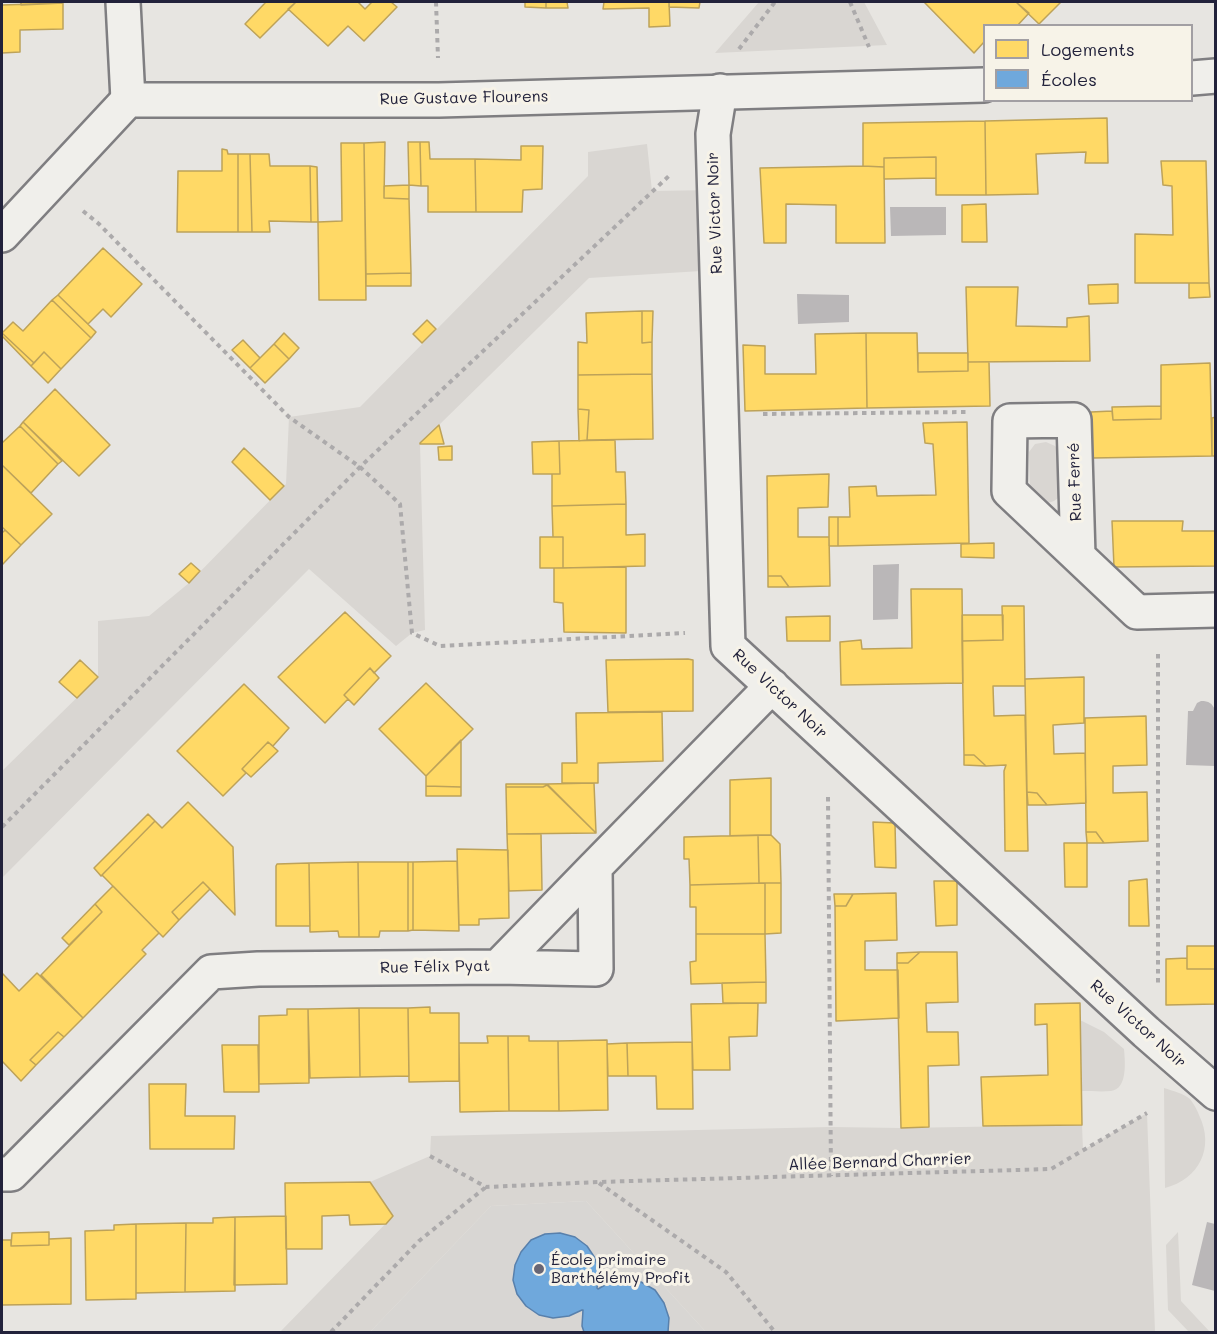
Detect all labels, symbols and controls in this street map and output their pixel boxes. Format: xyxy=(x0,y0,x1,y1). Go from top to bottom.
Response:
legend xyxy=(983,24,1193,102)
text: Logements xyxy=(1041,37,1135,61)
text: Écoles xyxy=(1041,67,1097,91)
street label: Rue Gustave Flourens xyxy=(380,87,548,109)
street label: Rue Victor Noir xyxy=(703,151,727,275)
street label: Rue Ferré xyxy=(1064,442,1086,522)
street label: Rue Victor Noir xyxy=(729,645,831,743)
street label: Rue Félix Pyat xyxy=(380,956,490,978)
street label: Rue Victor Noir xyxy=(1086,976,1190,1072)
street label: Allée Bernard Charrier xyxy=(788,1149,972,1175)
place label: École primaire Barthélémy Profit xyxy=(551,1250,691,1288)
marker: École primaire Barthélémy Profit xyxy=(532,1262,546,1276)

